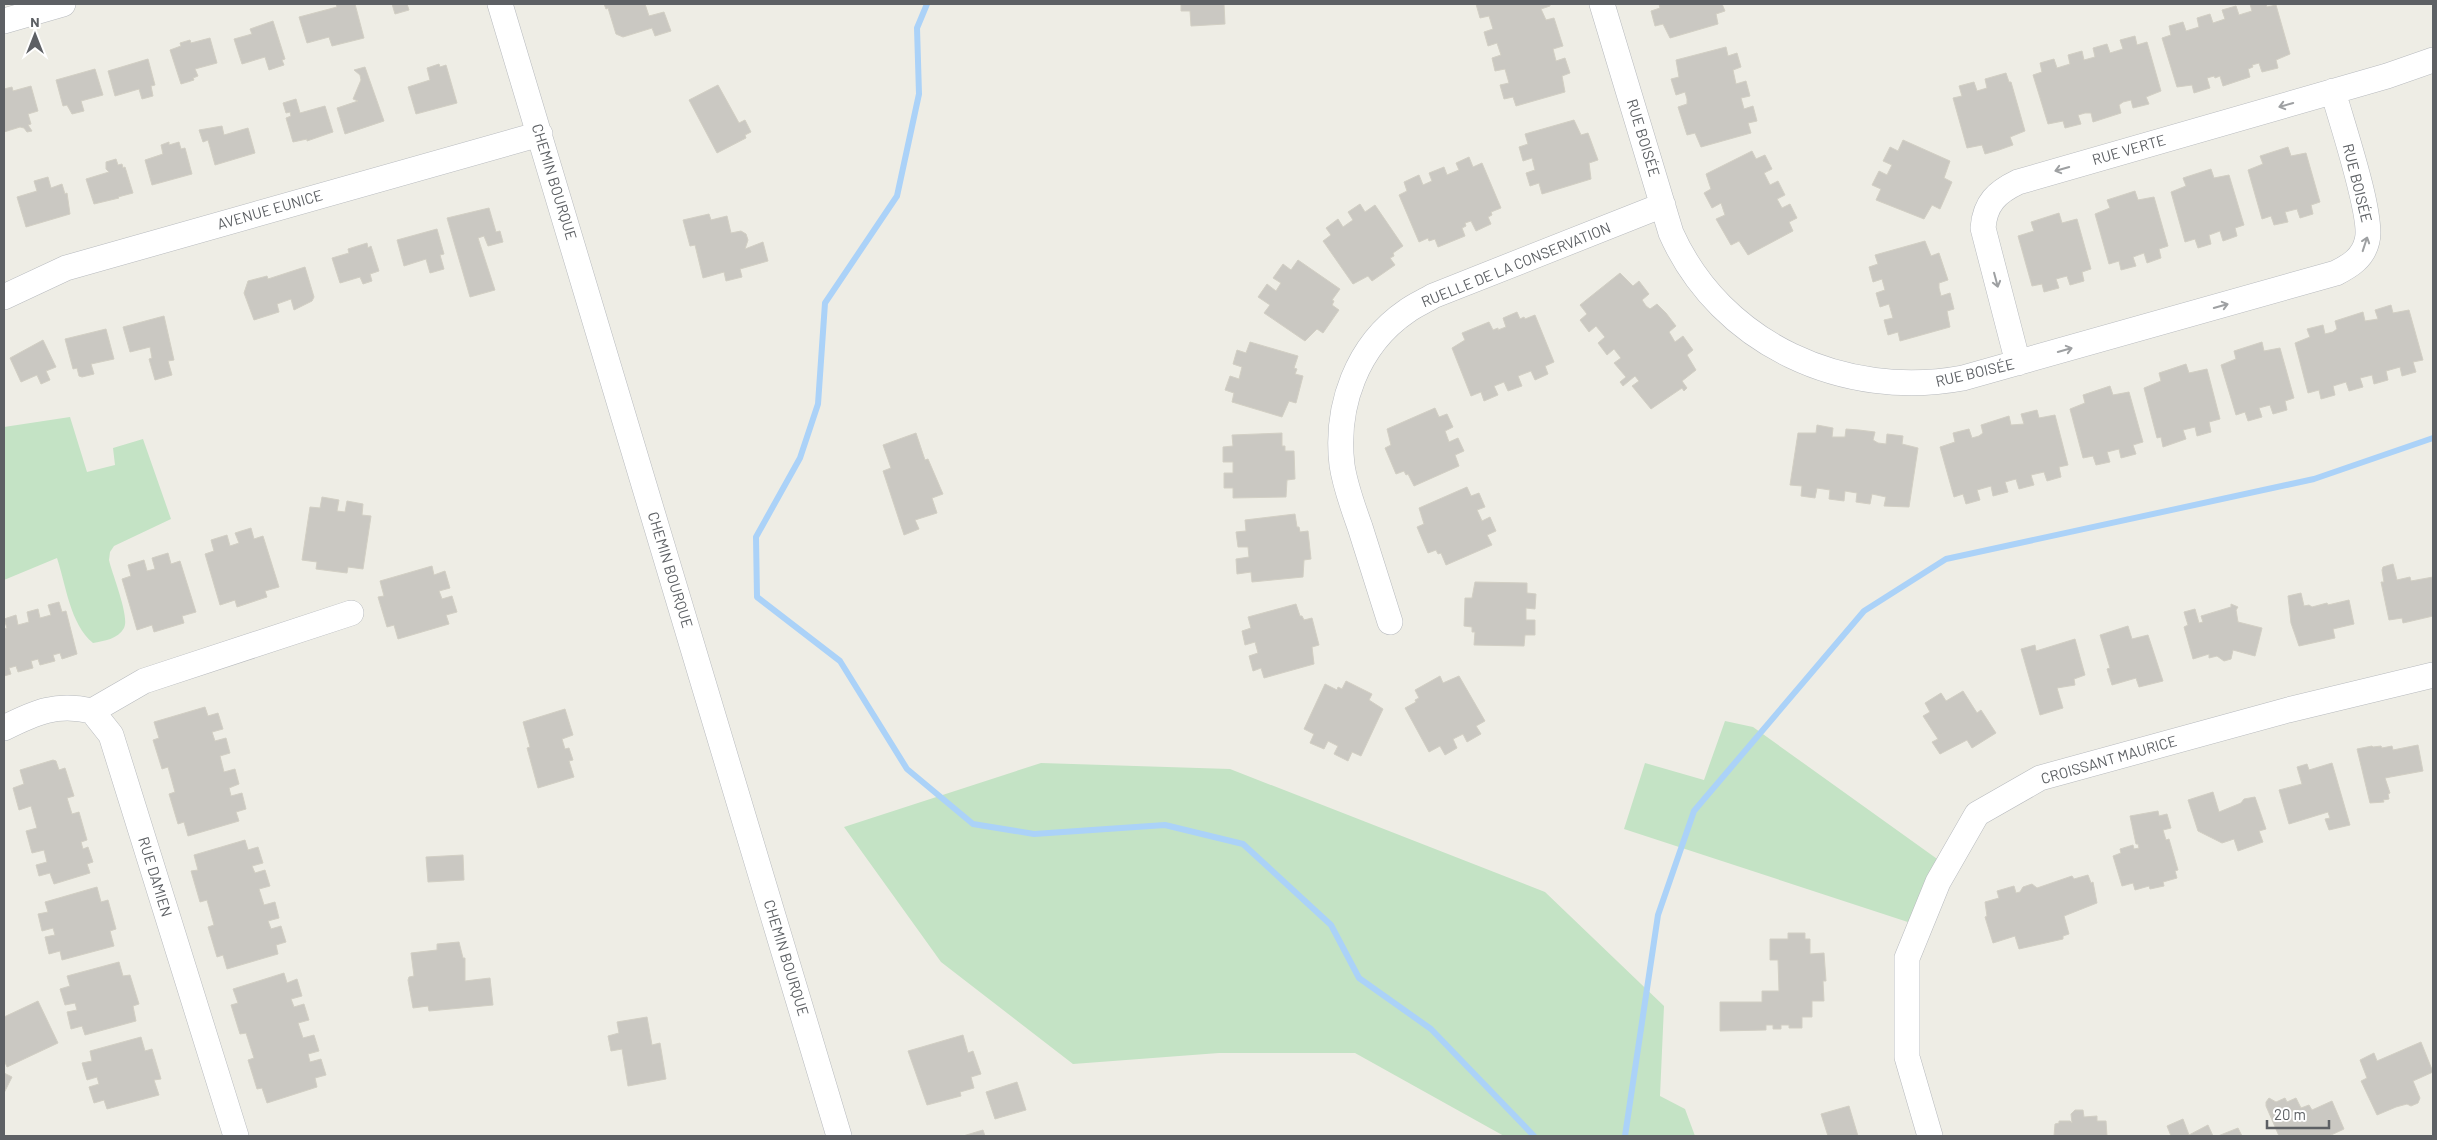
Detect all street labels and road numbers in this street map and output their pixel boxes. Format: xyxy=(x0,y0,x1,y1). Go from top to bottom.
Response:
street label: RUE BOISÉE xyxy=(1624,97,1664,179)
street label: CHEMIN BOURQUE xyxy=(529,121,581,242)
street label: RUE VERTE xyxy=(2090,130,2167,168)
street label: RUE BOISÉE xyxy=(2340,142,2376,224)
street label: AVENUE EUNICE xyxy=(215,185,325,233)
street label: RUELLE DE LA CONSERVATION xyxy=(1418,218,1613,310)
street label: RUE BOISÉE xyxy=(1934,354,2016,390)
street label: CHEMIN BOURQUE xyxy=(645,509,697,630)
street label: CROISSANT MAURICE xyxy=(2039,731,2179,787)
street label: RUE DAMIEN xyxy=(135,834,177,919)
street label: CHEMIN BOURQUE xyxy=(761,897,813,1018)

